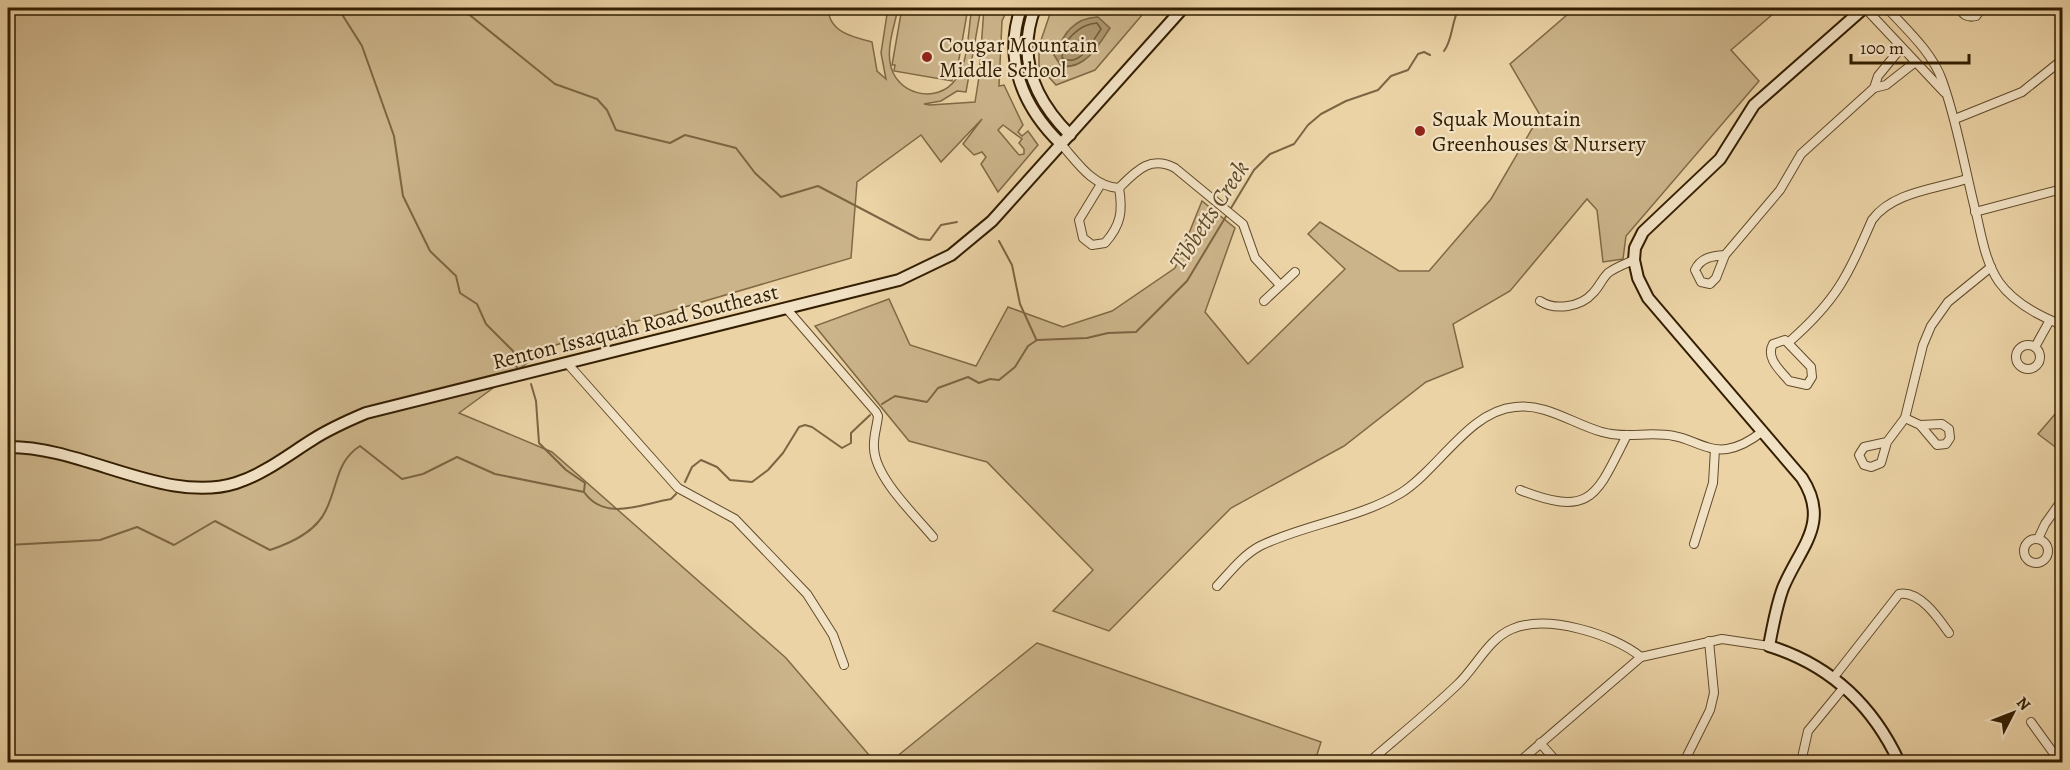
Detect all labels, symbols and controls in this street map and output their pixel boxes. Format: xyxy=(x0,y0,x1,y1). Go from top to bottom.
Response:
scale bar xyxy=(1851,27,1970,65)
place label: Cougar Mountain Middle School xyxy=(939,30,1098,85)
text: 100 m xyxy=(1860,36,1904,60)
marker: Cougar Mountain Middle School xyxy=(920,50,934,64)
place label: Squak Mountain Greenhouses & Nursery xyxy=(1432,104,1646,159)
marker: Squak Mountain Greenhouses & Nursery xyxy=(1413,124,1427,138)
water label: Tibbetts Creek xyxy=(1162,154,1256,276)
street label: Renton Issaquah Road Southeast xyxy=(489,277,781,377)
north arrow xyxy=(1983,683,2043,743)
text: N xyxy=(2011,692,2036,716)

